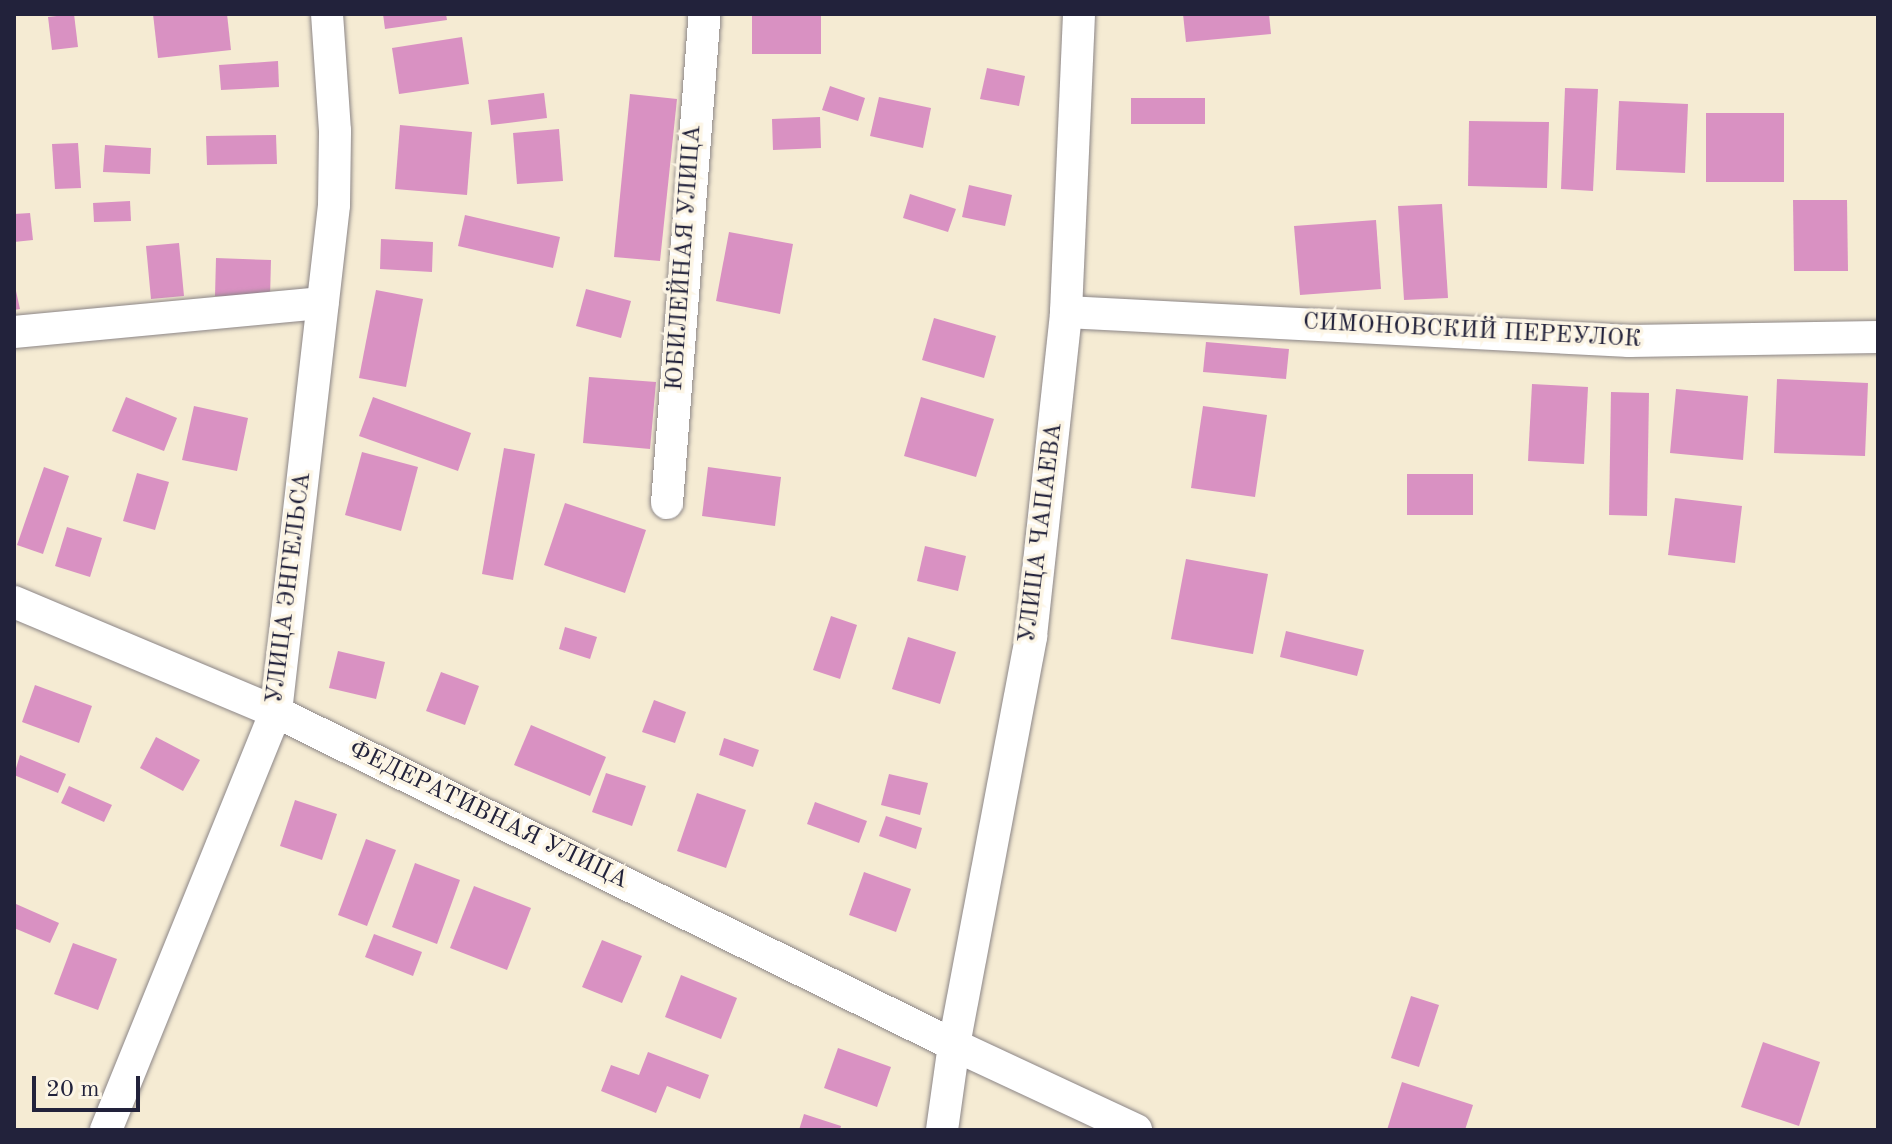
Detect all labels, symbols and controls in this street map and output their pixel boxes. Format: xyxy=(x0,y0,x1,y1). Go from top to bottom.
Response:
street label: ЮБИЛЕЙНАЯ УЛИЦА xyxy=(661,124,709,392)
street label: СИМОНОВСКИЙ ПЕРЕУЛОК xyxy=(1302,309,1642,355)
street label: УЛИЦА ЧАПАЕВА xyxy=(1014,421,1070,645)
street label: УЛИЦА ЭНГЕЛЬСА xyxy=(262,471,318,705)
street label: ФЕДЕРАТИВНАЯ УЛИЦА xyxy=(344,736,632,896)
scale bar xyxy=(36,1060,144,1110)
text: 20 m xyxy=(46,1078,100,1102)

